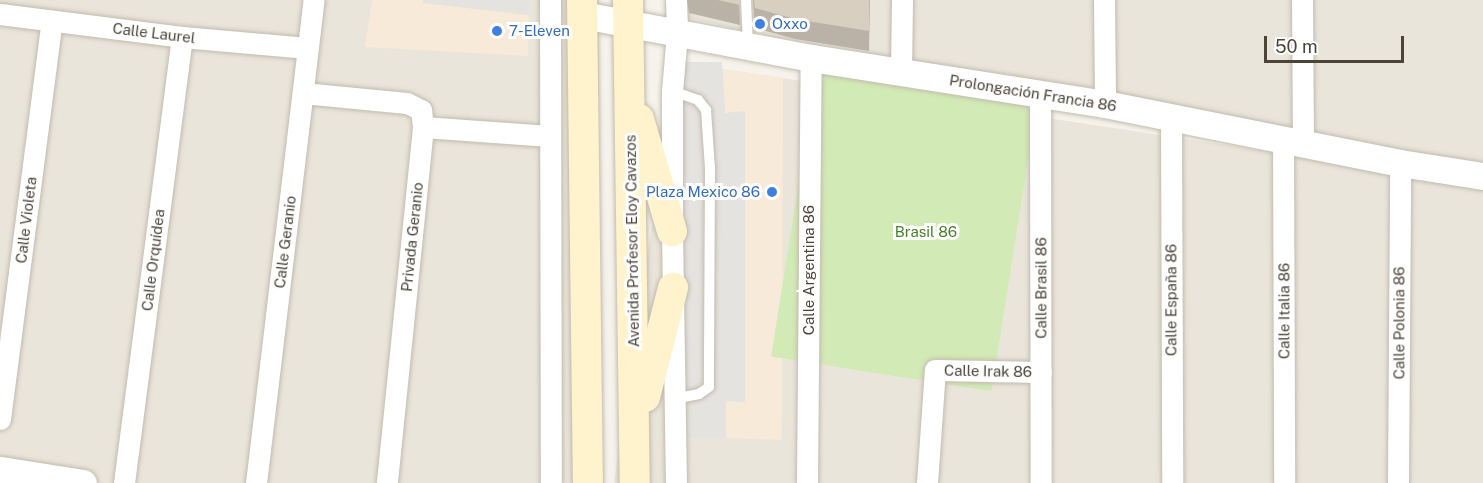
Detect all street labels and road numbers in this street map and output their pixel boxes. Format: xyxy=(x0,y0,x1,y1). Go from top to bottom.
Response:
street label: Calle Laurel xyxy=(111,19,197,47)
street label: Prolongación Francia 86 xyxy=(948,71,1118,115)
street label: Avenida Profesor Eloy Cavazos xyxy=(621,135,643,347)
street label: Calle Violeta xyxy=(12,175,40,265)
street label: Privada Geranio xyxy=(397,181,427,293)
street label: Calle Geranio xyxy=(270,195,300,289)
street label: Calle Argentina 86 xyxy=(800,205,818,335)
street label: Calle Orquídea xyxy=(138,208,168,312)
street label: Calle Brasil 86 xyxy=(1032,237,1050,339)
street label: Calle España 86 xyxy=(1162,244,1180,356)
street label: Calle Italia 86 xyxy=(1275,263,1293,359)
street label: Calle Polonia 86 xyxy=(1390,267,1408,379)
street label: Calle Irak 86 xyxy=(944,361,1032,381)

